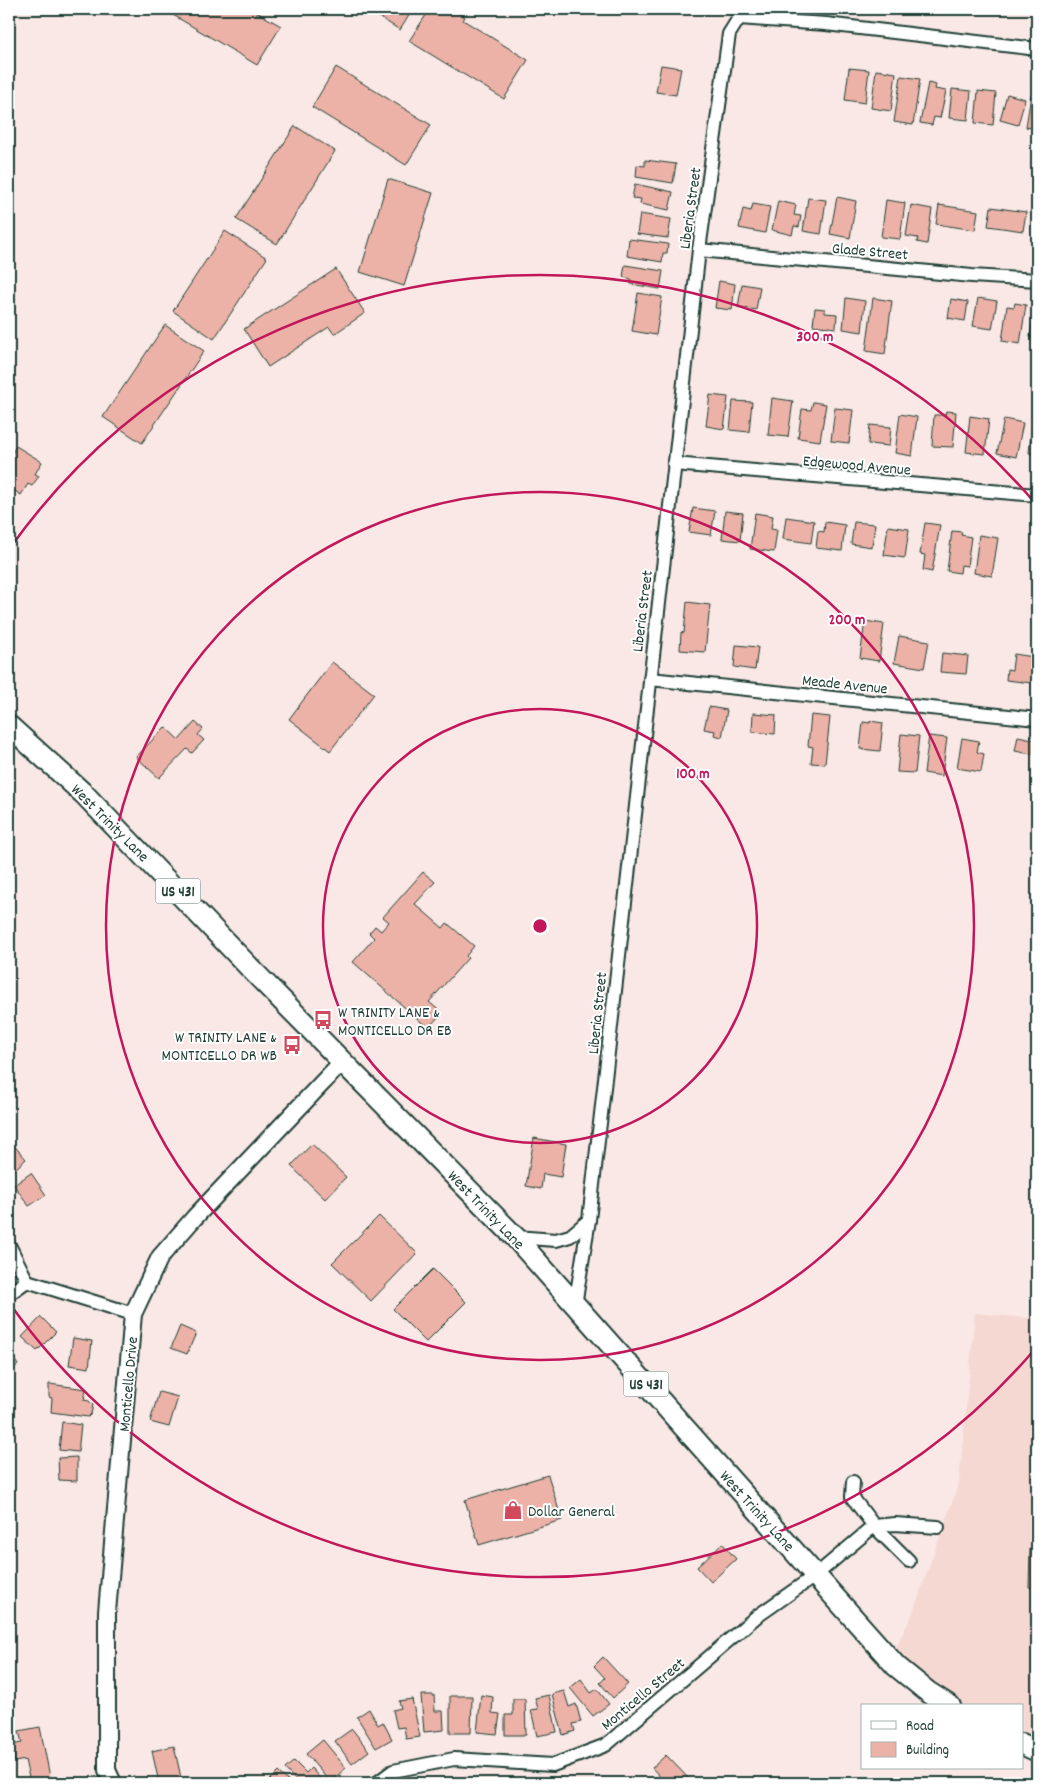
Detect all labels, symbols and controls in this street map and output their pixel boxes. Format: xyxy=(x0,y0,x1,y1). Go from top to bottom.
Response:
street label: Liberia Street xyxy=(674,166,709,251)
street label: Glade Street xyxy=(831,238,909,267)
text: 300 m xyxy=(797,327,833,349)
street label: Edgewood Avenue xyxy=(802,450,912,483)
street label: Liberia Street xyxy=(627,569,660,654)
text: 200 m xyxy=(829,610,865,632)
street label: Meade Avenue xyxy=(801,670,889,701)
text: 100 m xyxy=(676,764,710,786)
street label: West Trinity Lane xyxy=(65,779,154,868)
road number: US 431 xyxy=(156,878,200,904)
centre of rings xyxy=(531,917,549,935)
street label: Liberia Street xyxy=(583,971,614,1055)
place label: W TRINITY LANE & MONTICELLO DR EB xyxy=(338,1002,452,1043)
bus stop icon: W TRINITY LANE & MONTICELLO DR EB xyxy=(312,1009,334,1031)
place label: W TRINITY LANE & MONTICELLO DR WB xyxy=(162,1027,277,1068)
bus stop icon: W TRINITY LANE & MONTICELLO DR WB xyxy=(281,1034,303,1056)
street label: West Trinity Lane xyxy=(441,1166,529,1256)
street label: Monticello Drive xyxy=(114,1336,145,1433)
road number: US 431 xyxy=(624,1372,668,1396)
street label: West Trinity Lane xyxy=(713,1466,799,1558)
shop icon: Dollar General xyxy=(502,1499,524,1521)
place label: Dollar General xyxy=(528,1501,615,1524)
street label: Monticello Street xyxy=(597,1653,691,1737)
legend xyxy=(861,1704,1024,1770)
text: Road xyxy=(906,1716,934,1738)
text: Building xyxy=(906,1740,949,1762)

